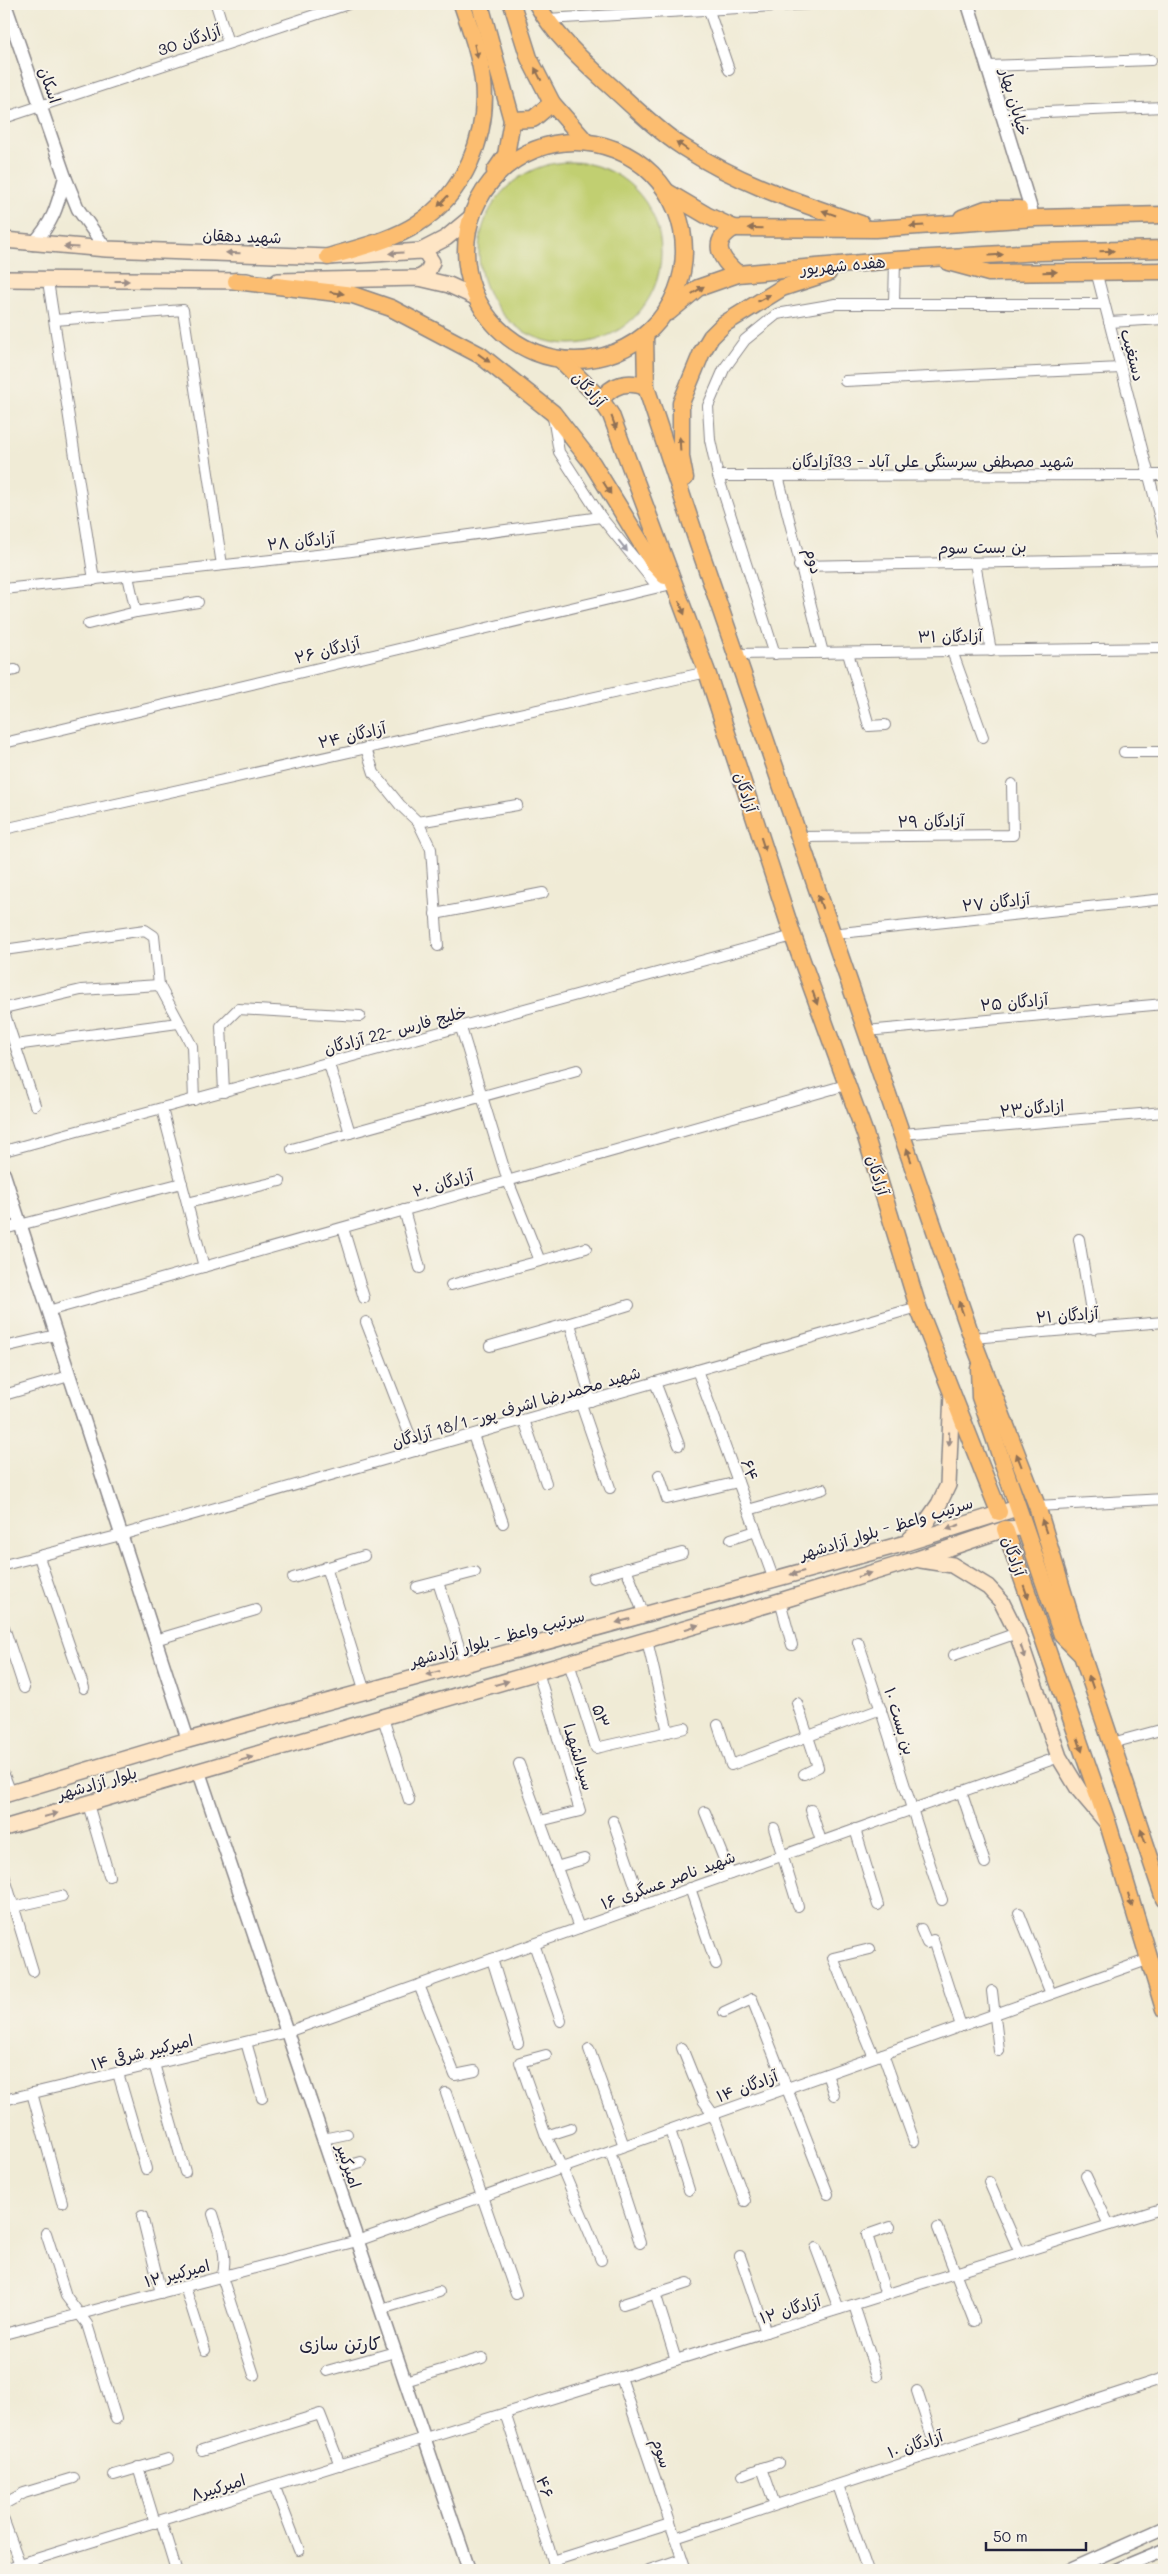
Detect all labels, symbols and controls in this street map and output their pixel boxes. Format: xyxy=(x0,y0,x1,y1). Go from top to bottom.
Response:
street label: آزادگان 30 xyxy=(155,19,224,60)
one-way arrow xyxy=(472,43,480,58)
street label: اسکان xyxy=(35,64,66,106)
street label: خیابان بهار xyxy=(995,64,1035,138)
one-way arrow xyxy=(534,67,542,82)
one-way arrow xyxy=(675,141,689,151)
one-way arrow xyxy=(438,195,449,208)
one-way arrow xyxy=(822,209,837,216)
one-way arrow xyxy=(909,223,925,231)
street label: شهید دهقان xyxy=(202,224,282,247)
one-way arrow xyxy=(747,224,763,232)
one-way arrow xyxy=(63,242,79,250)
one-way arrow xyxy=(1099,247,1115,255)
one-way arrow xyxy=(225,249,241,257)
one-way arrow xyxy=(387,249,403,257)
street label: هفده شهریور xyxy=(798,250,886,280)
one-way arrow xyxy=(988,250,1004,258)
one-way arrow xyxy=(1043,268,1059,276)
one-way arrow xyxy=(115,277,131,285)
one-way arrow xyxy=(691,286,704,295)
one-way arrow xyxy=(329,289,345,297)
one-way arrow xyxy=(756,294,771,302)
street label: دستغیب xyxy=(1116,326,1151,383)
one-way arrow xyxy=(478,353,491,363)
street label: آزادگان xyxy=(568,366,612,412)
one-way arrow xyxy=(611,415,618,430)
one-way arrow xyxy=(676,436,684,452)
street label: شهید مصطفی سرسنگی علی آباد - 33آزادگان xyxy=(792,450,1074,472)
one-way arrow xyxy=(602,481,611,494)
street label: ۲۸ آزادگان xyxy=(266,526,337,554)
street label: بن بست سوم xyxy=(937,535,1027,561)
one-way arrow xyxy=(618,539,629,552)
street label: دوم xyxy=(798,546,828,577)
one-way arrow xyxy=(678,601,686,616)
street label: ۳۱ آزادگان xyxy=(917,624,984,647)
street label: ۲۶ آزادگان xyxy=(292,631,363,668)
street label: ۲۴ آزادگان xyxy=(316,716,389,752)
street label: آزادگان xyxy=(730,769,763,816)
street label: ۲۹ آزادگان xyxy=(897,809,966,832)
one-way arrow xyxy=(760,837,768,852)
street label: ۲۷ آزادگان xyxy=(961,887,1032,916)
one-way arrow xyxy=(816,894,824,909)
street label: ۲۵ آزادگان xyxy=(979,988,1050,1015)
one-way arrow xyxy=(811,991,819,1006)
street label: خلیج فارس -22 آزادگان xyxy=(321,1000,469,1060)
street label: ۲۳ازادگان xyxy=(999,1094,1065,1121)
one-way arrow xyxy=(905,1147,912,1162)
street label: آزادگان xyxy=(862,1152,895,1198)
street label: ۲۰ آزادگان xyxy=(410,1164,477,1201)
one-way arrow xyxy=(957,1301,964,1316)
street label: ۲۱ آزادگان xyxy=(1035,1302,1100,1327)
street label: شهید محمدرضا اشرف پور- 18/1 آزادگان xyxy=(389,1361,643,1453)
one-way arrow xyxy=(945,1432,953,1448)
one-way arrow xyxy=(1015,1452,1023,1467)
street label: ۶۴ xyxy=(737,1456,764,1484)
street label: سرتیپ واعظ - بلوار آزادشهر xyxy=(795,1491,975,1565)
one-way arrow xyxy=(1040,1519,1047,1534)
one-way arrow xyxy=(945,1524,960,1532)
street label: آزادگان xyxy=(998,1533,1031,1580)
one-way arrow xyxy=(789,1570,804,1578)
one-way arrow xyxy=(857,1571,872,1579)
one-way arrow xyxy=(1022,1585,1030,1600)
street label: سرتیپ واعظ - بلوار آزادشهر xyxy=(405,1604,587,1672)
one-way arrow xyxy=(616,1617,631,1625)
one-way arrow xyxy=(684,1623,699,1631)
one-way arrow xyxy=(1020,1645,1028,1660)
one-way arrow xyxy=(425,1670,440,1678)
one-way arrow xyxy=(1087,1674,1095,1689)
one-way arrow xyxy=(495,1678,510,1686)
street label: بن بست ۱۰ xyxy=(880,1685,921,1757)
street label: ۵۳ xyxy=(588,1701,615,1730)
street label: سیدالشهدا xyxy=(559,1721,600,1793)
one-way arrow xyxy=(1077,1738,1084,1753)
one-way arrow xyxy=(238,1754,253,1762)
street label: بلوار آزادشهر xyxy=(53,1761,139,1805)
one-way arrow xyxy=(43,1810,58,1818)
one-way arrow xyxy=(1139,1828,1147,1843)
street label: ۱۶ شهید ناصر عسگری xyxy=(598,1845,738,1914)
one-way arrow xyxy=(1126,1893,1134,1908)
street label: ۱۴ امیرکبیر شرقی xyxy=(89,2029,195,2074)
street label: ۱۴ آزادگان xyxy=(713,2064,781,2106)
street label: امیرکبیر xyxy=(332,2139,367,2190)
street label: امیرکبیر ۱۲ xyxy=(142,2254,212,2291)
street label: ۱۲ آزادگان xyxy=(757,2289,824,2328)
district label: کارتن سازی xyxy=(299,2331,381,2355)
street label: ۱۰ آزادگان xyxy=(884,2424,946,2462)
street label: سوم xyxy=(645,2435,677,2471)
street label: امیرکبیر۸ xyxy=(188,2468,248,2505)
street label: ۴۶ xyxy=(532,2473,559,2500)
scale bar xyxy=(986,2519,1086,2551)
text: 50 m xyxy=(993,2526,1028,2546)

